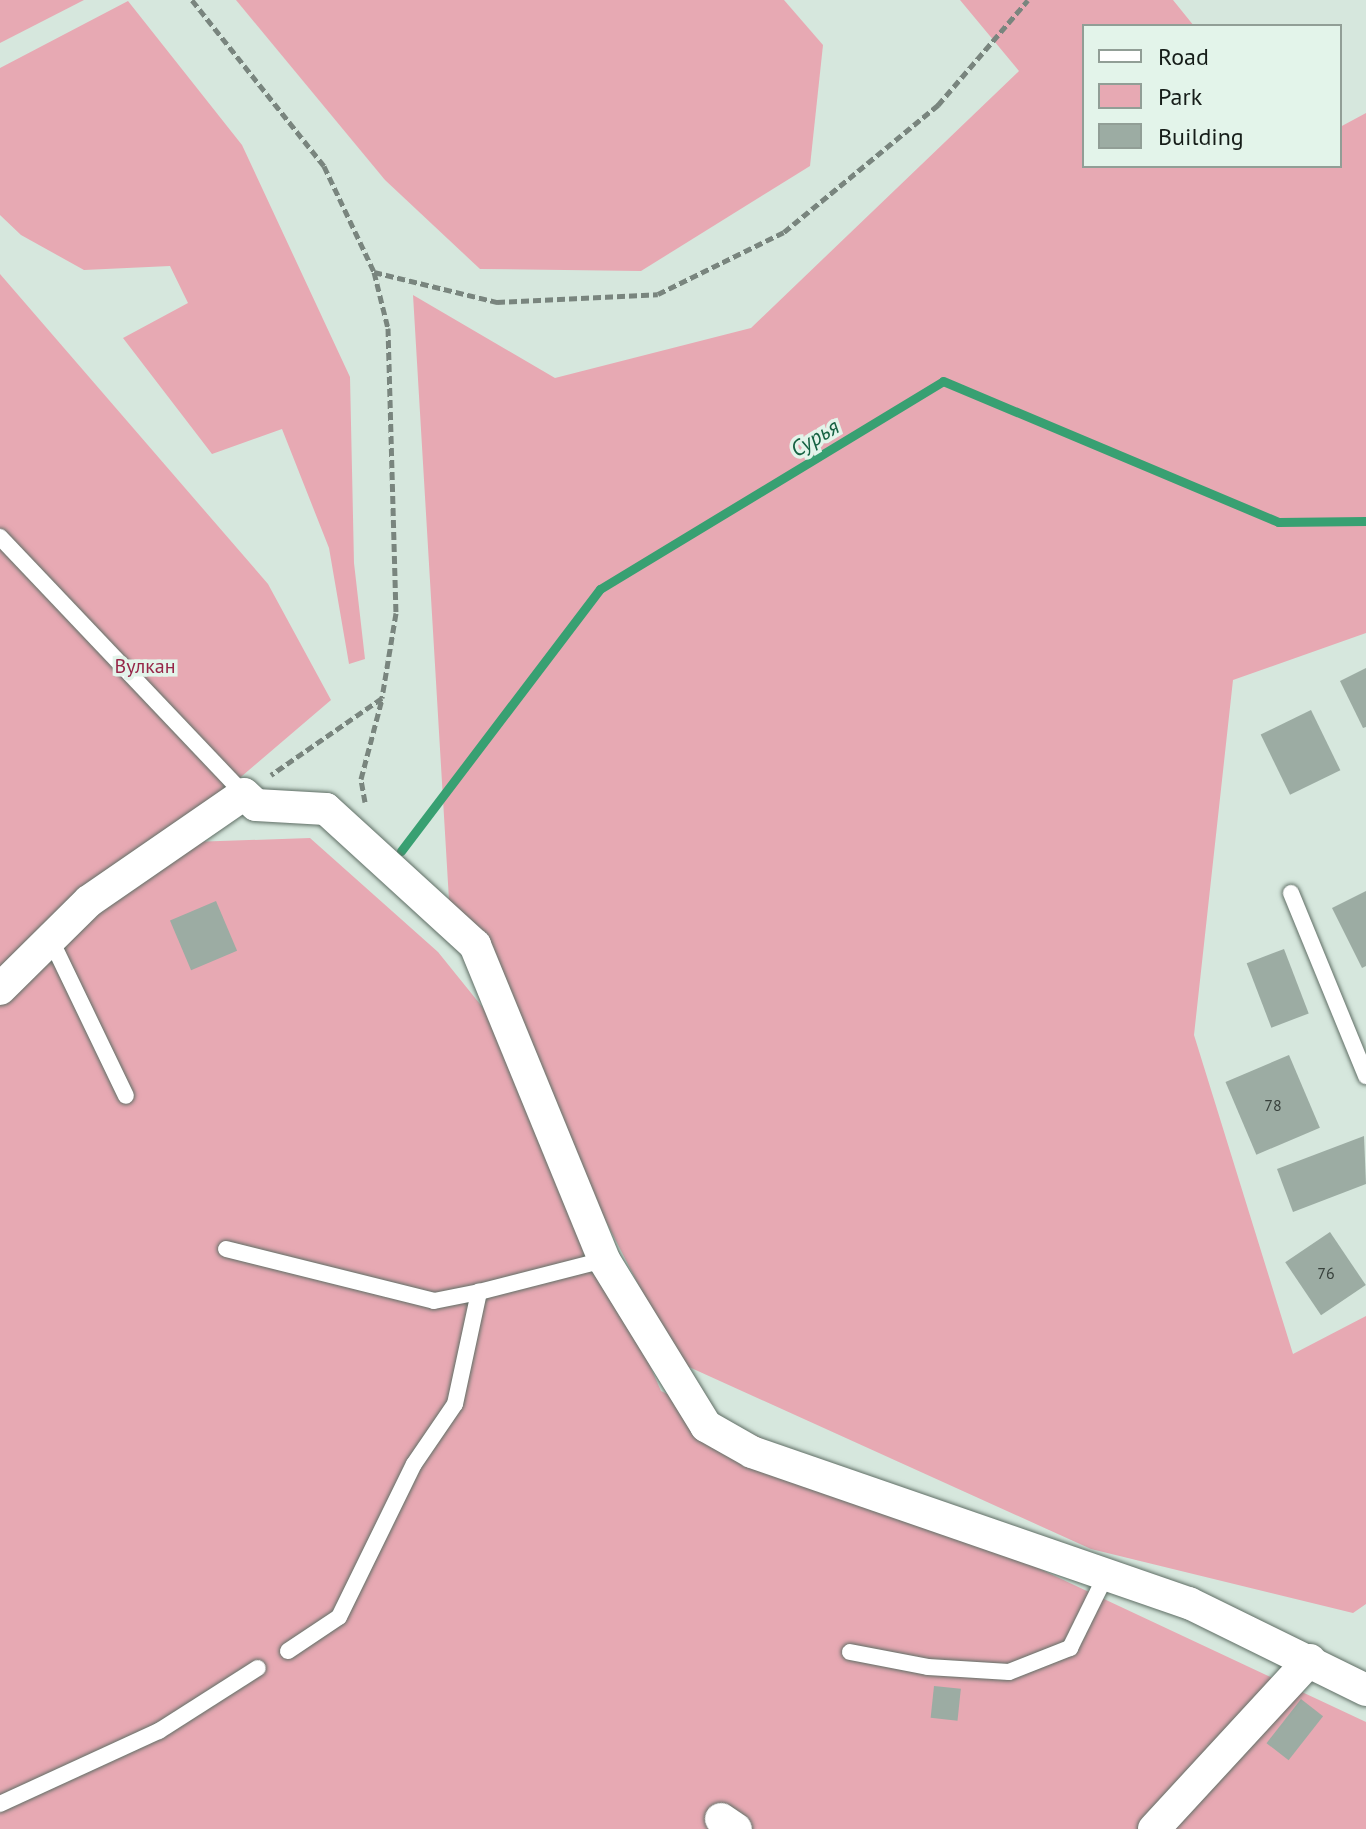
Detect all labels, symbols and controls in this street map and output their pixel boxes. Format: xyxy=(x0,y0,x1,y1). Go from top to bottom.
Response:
legend xyxy=(1082,24,1342,168)
text: Road xyxy=(1158,41,1209,72)
text: Park xyxy=(1158,81,1202,112)
text: Building xyxy=(1158,121,1244,152)
water label: Сурья xyxy=(786,413,844,463)
park label: Вулкан xyxy=(114,654,176,678)
house number: 78 xyxy=(1264,1095,1282,1115)
house number: 76 xyxy=(1317,1263,1335,1283)

